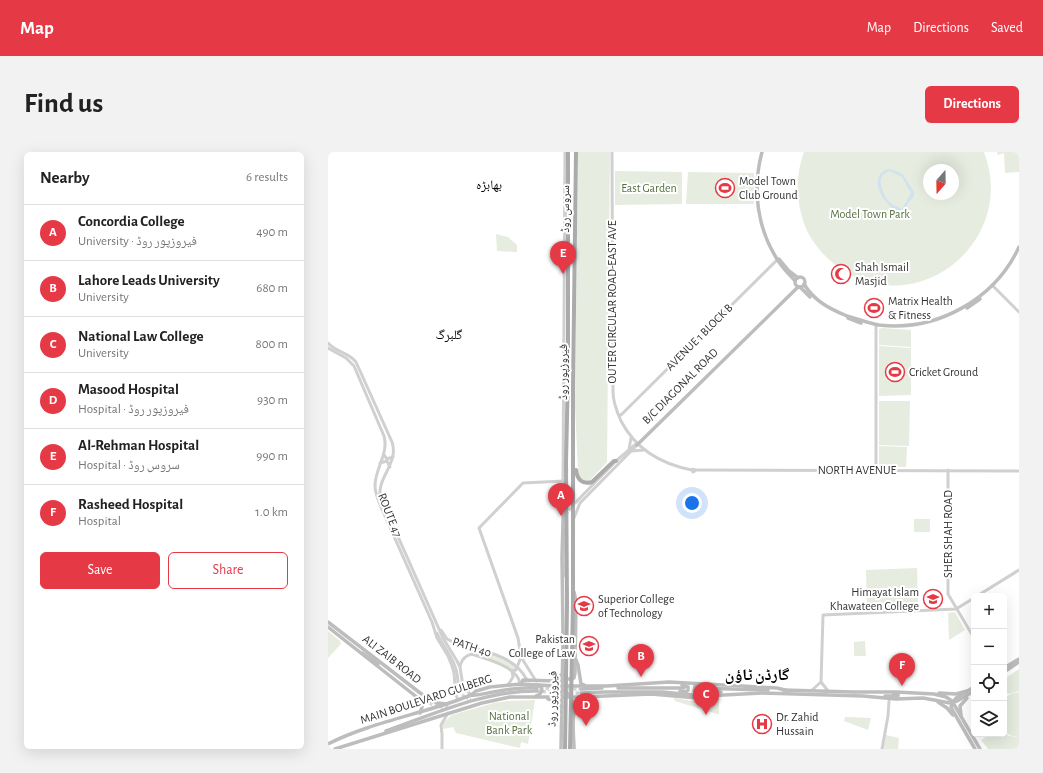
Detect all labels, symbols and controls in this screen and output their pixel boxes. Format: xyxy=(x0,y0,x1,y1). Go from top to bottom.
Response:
text: Map xyxy=(20,19,54,38)
text: Map xyxy=(867,21,891,35)
text: Directions xyxy=(913,21,969,35)
text: Saved xyxy=(991,21,1023,35)
button: Directions xyxy=(925,86,1019,123)
text: Find us xyxy=(24,90,103,118)
north arrow xyxy=(923,164,959,200)
text: Nearby xyxy=(40,169,90,186)
text: 6 results xyxy=(246,171,288,184)
place label: Model Town Club Ground xyxy=(739,175,798,201)
sports icon: Model Town Club Ground xyxy=(714,177,736,199)
district label: بھابڑہ xyxy=(476,179,502,193)
park label: East Garden xyxy=(621,182,677,194)
street label: سروس روڈ xyxy=(559,185,572,233)
park label: Model Town Park xyxy=(830,208,910,220)
text: Concordia College xyxy=(78,214,185,229)
street label: OUTER CIRCULAR ROAD-EAST AVE xyxy=(606,220,618,384)
text: A xyxy=(49,226,57,239)
text: 490 m xyxy=(256,226,288,239)
text: University · فیروزپور روڈ xyxy=(78,235,197,248)
pin: E xyxy=(550,241,576,274)
place label: Shah Ismail Masjid xyxy=(855,261,909,288)
mosque icon: Shah Ismail Masjid xyxy=(830,263,852,285)
text: Lahore Leads University xyxy=(78,273,220,288)
text: B xyxy=(49,282,57,295)
text: 680 m xyxy=(256,282,288,295)
text: University xyxy=(78,291,129,304)
place label: Matrix Health & Fitness xyxy=(888,295,953,321)
sports icon: Matrix Health & Fitness xyxy=(863,297,885,319)
street label: AVENUE 1 BLOCK B xyxy=(663,301,735,373)
text: National Law College xyxy=(78,329,204,344)
district label: گلبرگ xyxy=(435,329,463,343)
text: C xyxy=(50,338,56,351)
text: 800 m xyxy=(256,338,288,351)
street label: فیروزپور روڈ xyxy=(557,344,570,400)
street label: B/C DIAGONAL ROAD xyxy=(640,346,720,426)
text: University xyxy=(78,347,129,360)
sports icon: Cricket Ground xyxy=(884,361,906,383)
place label: Cricket Ground xyxy=(909,366,978,378)
text: Masood Hospital xyxy=(78,382,179,397)
text: D xyxy=(49,394,57,407)
text: 930 m xyxy=(257,394,288,407)
text: Hospital · فیروزپور روڈ xyxy=(78,403,189,416)
text: Al-Rehman Hospital xyxy=(78,438,199,453)
text: E xyxy=(50,450,56,463)
text: 990 m xyxy=(256,450,288,463)
text: Hospital · سروس روڈ xyxy=(78,459,180,472)
street label: NORTH AVENUE xyxy=(818,464,897,476)
pin: A xyxy=(548,483,574,516)
street label: SHER SHAH ROAD xyxy=(942,490,954,578)
street label: ROUTE 47 xyxy=(376,491,404,539)
your location xyxy=(682,493,702,513)
text: Rasheed Hospital xyxy=(78,497,183,512)
text: F xyxy=(50,506,56,519)
text: 1.0 km xyxy=(255,506,288,519)
text: Hospital xyxy=(78,515,121,528)
button: Save xyxy=(40,552,160,589)
button: Share xyxy=(168,552,288,589)
place label: Himayat Islam Khawateen College xyxy=(830,586,919,612)
school or university icon: Himayat Islam Khawateen College xyxy=(922,588,944,610)
place label: Superior College of Technology xyxy=(598,593,674,620)
map controls xyxy=(971,593,1007,737)
button: + xyxy=(971,593,1007,629)
school or university icon: Superior College of Technology xyxy=(573,595,595,617)
button: − xyxy=(971,629,1007,665)
street label: ALI ZAIB ROAD xyxy=(360,633,424,686)
place label: Pakistan College of Law xyxy=(509,633,575,659)
street label: PATH 40 xyxy=(451,635,493,659)
school or university icon: Pakistan College of Law xyxy=(578,635,600,657)
pin: B xyxy=(628,644,654,677)
pin: F xyxy=(889,653,915,686)
button: locate xyxy=(971,665,1007,701)
district label: گارڈن ٹاؤن xyxy=(725,667,789,684)
street label: فیروزپور روڈ xyxy=(546,671,560,727)
street label: MAIN BOULEVARD GULBERG xyxy=(359,672,493,726)
pin: C xyxy=(693,682,719,715)
pin: D xyxy=(573,693,599,726)
button: layers xyxy=(971,701,1007,737)
park label: National Bank Park xyxy=(486,710,533,736)
place label: Dr. Zahid Hussain xyxy=(776,711,819,737)
hospital icon: Dr. Zahid Hussain xyxy=(751,713,773,735)

